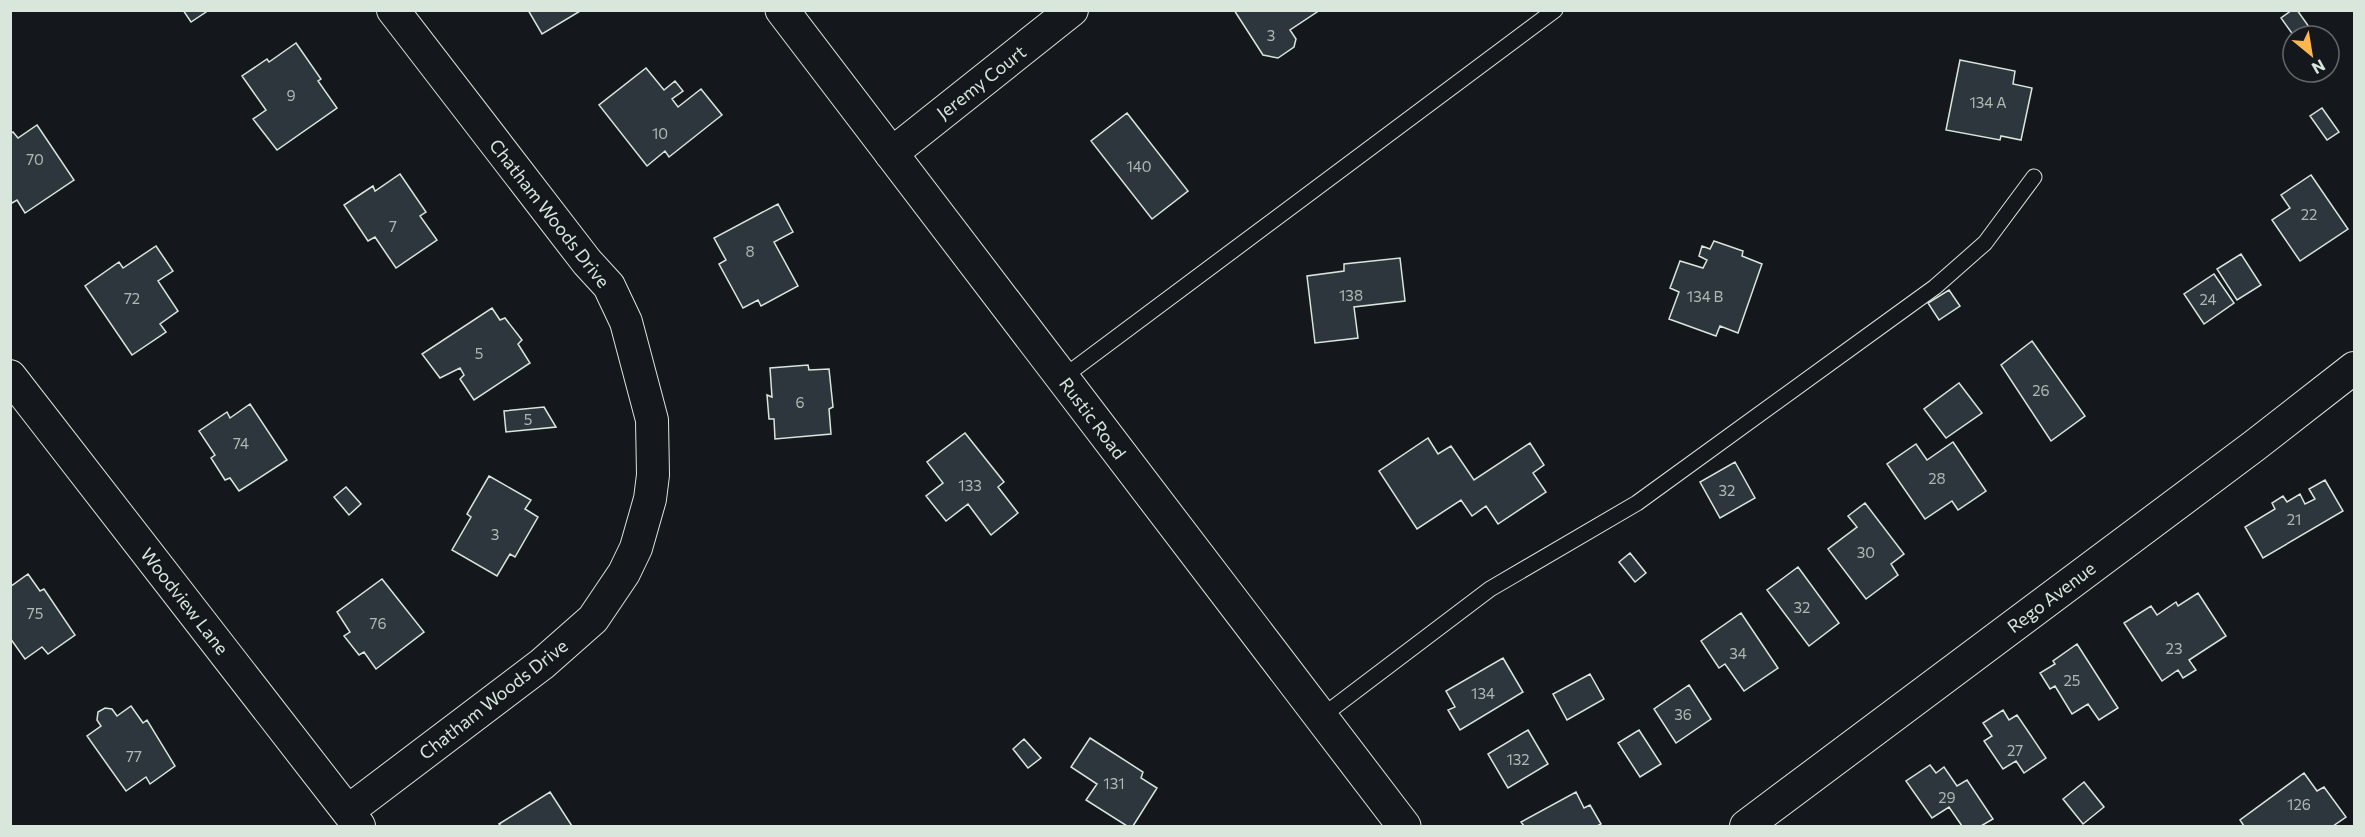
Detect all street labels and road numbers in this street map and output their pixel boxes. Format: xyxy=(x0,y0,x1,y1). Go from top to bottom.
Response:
street label: Jeremy Court xyxy=(932,40,1030,124)
street label: Chatham Woods Drive xyxy=(485,134,615,292)
street label: Rustic Road xyxy=(1055,373,1131,463)
street label: Woodview Lane xyxy=(136,543,234,659)
street label: Rego Avenue xyxy=(2003,557,2099,637)
street label: Chatham Woods Drive xyxy=(414,634,572,764)

